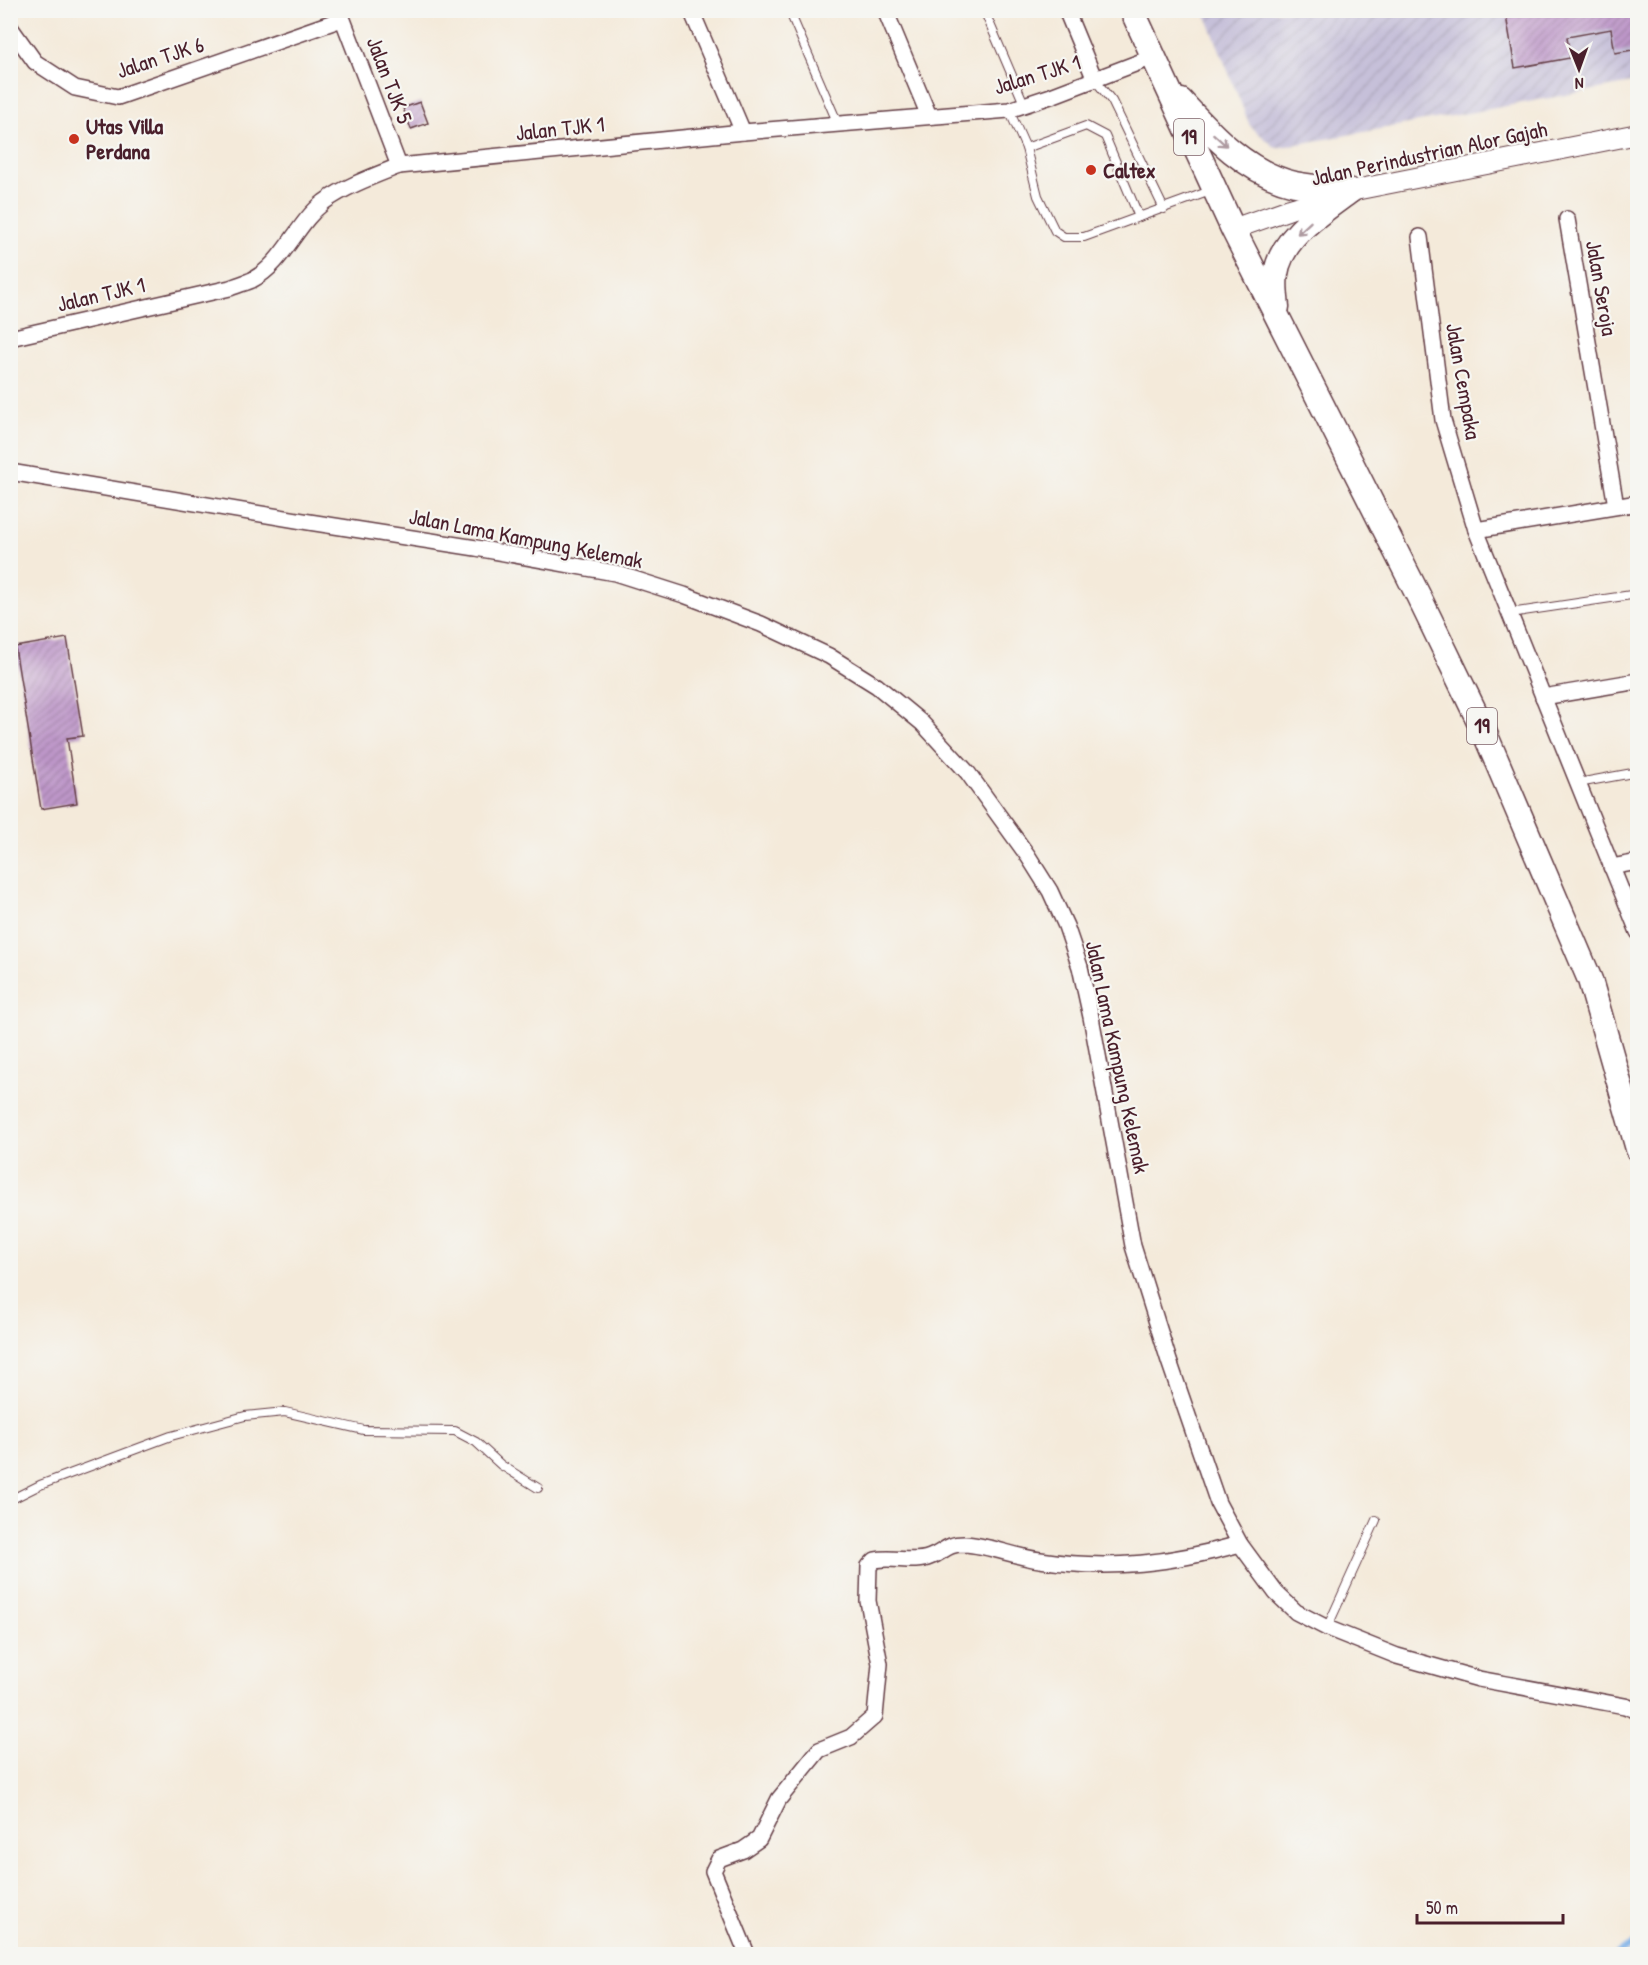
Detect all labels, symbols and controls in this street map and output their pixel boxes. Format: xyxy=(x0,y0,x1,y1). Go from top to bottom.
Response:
street label: Jalan TJK 6 xyxy=(113,29,208,85)
street label: Jalan TJK 5 xyxy=(360,32,420,128)
north arrow xyxy=(1549,39,1609,99)
street label: Jalan TJK 1 xyxy=(990,47,1084,101)
text: N xyxy=(1574,73,1584,95)
street label: Jalan TJK 1 xyxy=(514,108,606,148)
place label: Utas Villa Perdana xyxy=(86,111,164,166)
street label: Jalan Perindustrian Alor Gajah xyxy=(1308,113,1550,193)
road number: 19 xyxy=(1174,119,1204,155)
marker: Utas Villa Perdana xyxy=(67,132,81,146)
one-way arrow xyxy=(1212,133,1227,147)
place label: Caltex xyxy=(1103,155,1156,185)
marker: Caltex xyxy=(1084,163,1098,177)
one-way arrow xyxy=(1297,221,1312,235)
street label: Jalan Seroja xyxy=(1579,238,1625,338)
street label: Jalan TJK 1 xyxy=(54,269,148,319)
street label: Jalan Cempaka xyxy=(1439,320,1489,442)
street label: Jalan Lama Kampung Kelemak xyxy=(407,501,645,575)
road number: 19 xyxy=(1467,708,1497,744)
street label: Jalan Lama Kampung Kelemak xyxy=(1079,938,1157,1176)
scale bar xyxy=(1417,1887,1562,1925)
text: 50 m xyxy=(1426,1895,1458,1920)

